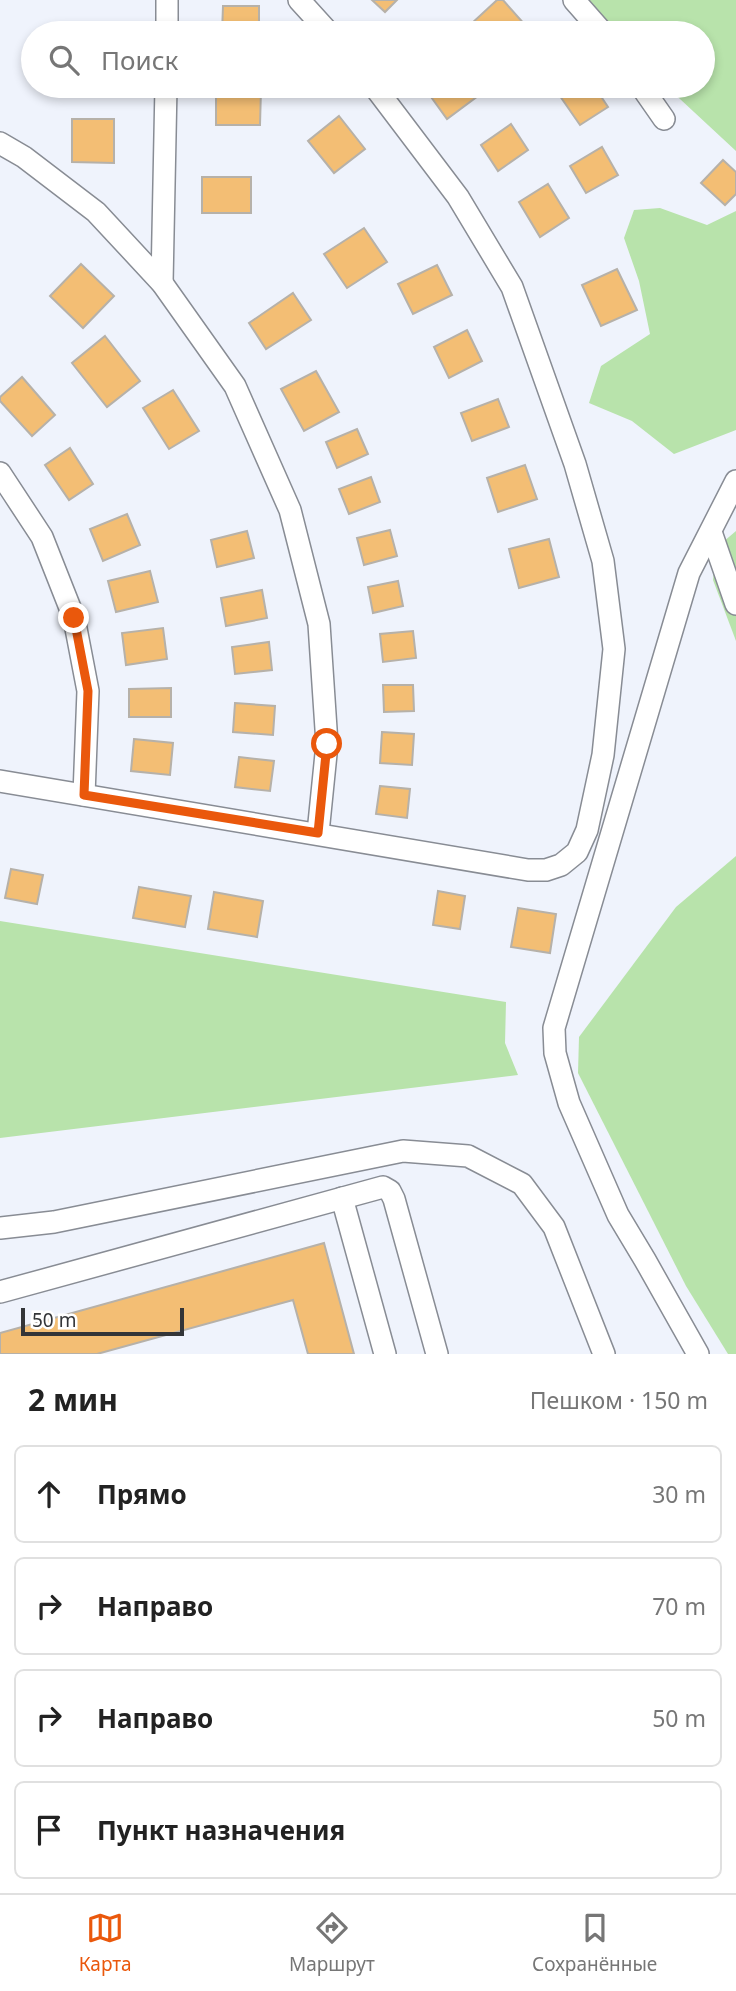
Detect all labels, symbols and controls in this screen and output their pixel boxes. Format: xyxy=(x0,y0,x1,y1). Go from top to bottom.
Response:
search box xyxy=(21,21,715,98)
icon: search xyxy=(45,41,83,79)
text: Поиск xyxy=(101,42,178,78)
route end xyxy=(58,602,89,633)
route start xyxy=(311,728,342,759)
scale bar xyxy=(21,1305,184,1337)
text: 50 m xyxy=(32,1307,76,1333)
text: 2 мин xyxy=(28,1379,118,1420)
text: Пешком · 150 m xyxy=(530,1384,708,1416)
icon: ahead xyxy=(30,1475,68,1513)
text: Прямо xyxy=(97,1476,187,1512)
text: 30 m xyxy=(652,1478,706,1510)
icon: right xyxy=(30,1587,68,1625)
text: Направо xyxy=(97,1588,213,1624)
text: 70 m xyxy=(652,1590,706,1622)
icon: right xyxy=(30,1699,68,1737)
text: Направо xyxy=(97,1700,213,1736)
text: 50 m xyxy=(652,1702,706,1734)
icon: arrive xyxy=(30,1811,68,1849)
text: Пункт назначения xyxy=(97,1812,345,1848)
tab: Карта xyxy=(79,1909,132,1977)
tab: Маршрут xyxy=(289,1909,375,1977)
tab: Сохранённые xyxy=(532,1909,657,1977)

